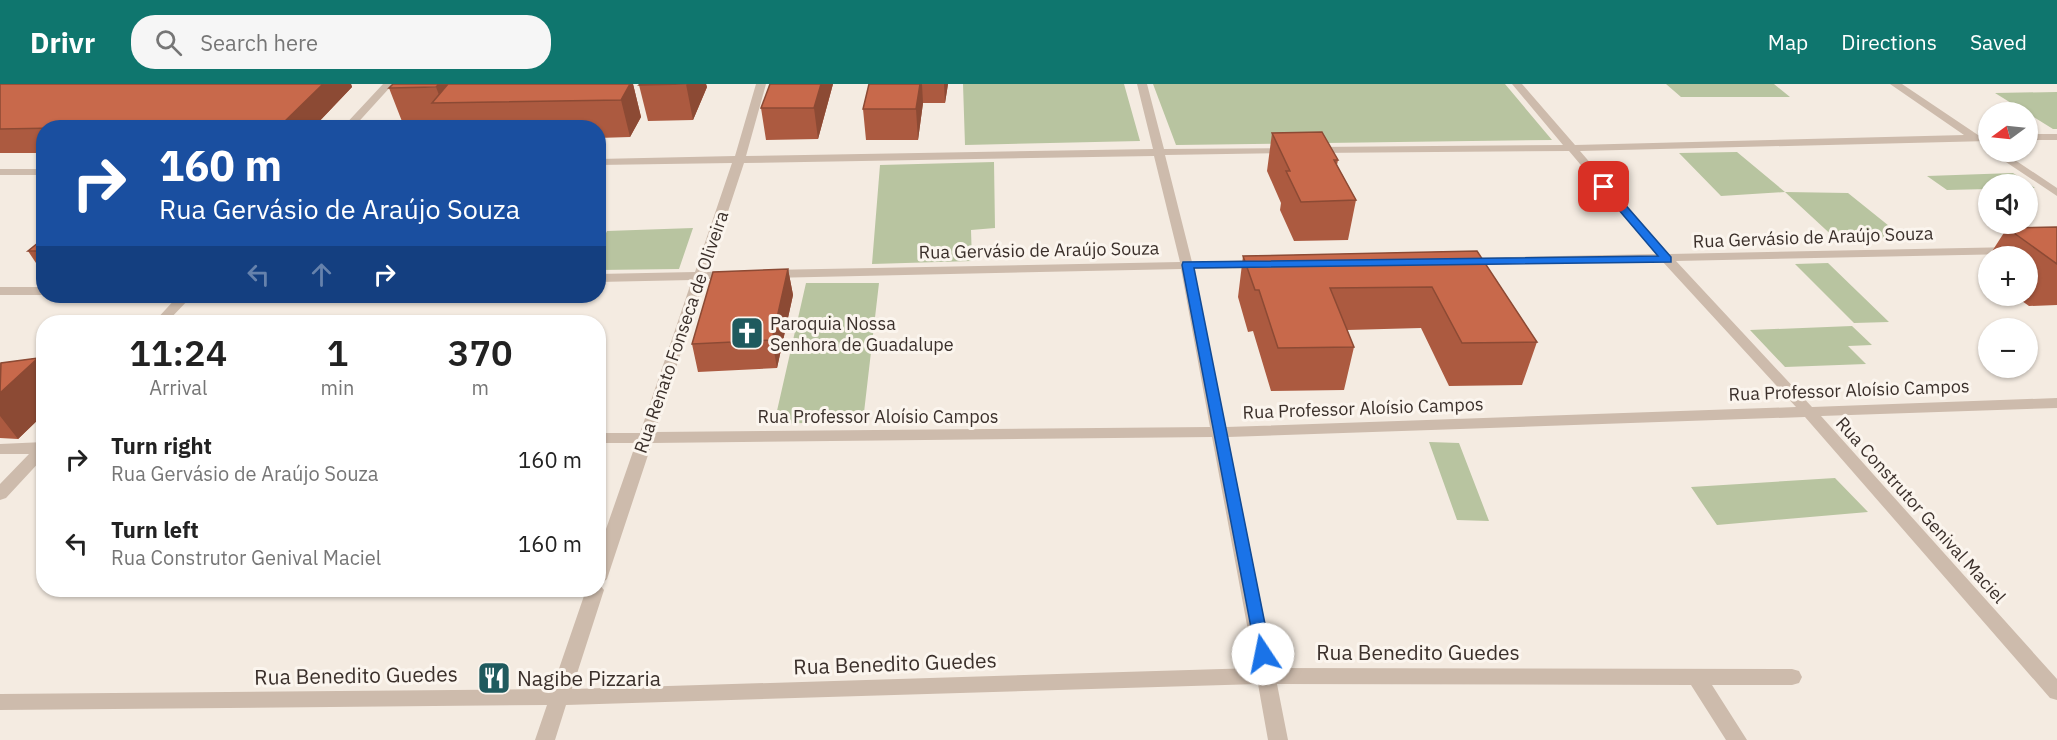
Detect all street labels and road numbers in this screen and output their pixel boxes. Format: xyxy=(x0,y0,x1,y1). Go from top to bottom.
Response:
street label: Rua Renato Fonseca de Oliveira xyxy=(629,208,733,456)
street label: Rua Gervásio de Araújo Souza xyxy=(1692,221,1934,253)
street label: Rua Gervásio de Araújo Souza xyxy=(918,236,1160,264)
street label: Rua Professor Aloísio Campos xyxy=(1728,374,1970,406)
street label: Rua Professor Aloísio Campos xyxy=(1242,392,1484,424)
street label: Rua Professor Aloísio Campos xyxy=(757,405,999,428)
street label: Rua Construtor Genival Maciel xyxy=(1831,412,2011,608)
street label: Rua Benedito Guedes xyxy=(1316,638,1520,666)
street label: Rua Benedito Guedes xyxy=(793,645,997,681)
street label: Rua Benedito Guedes xyxy=(254,659,458,691)

